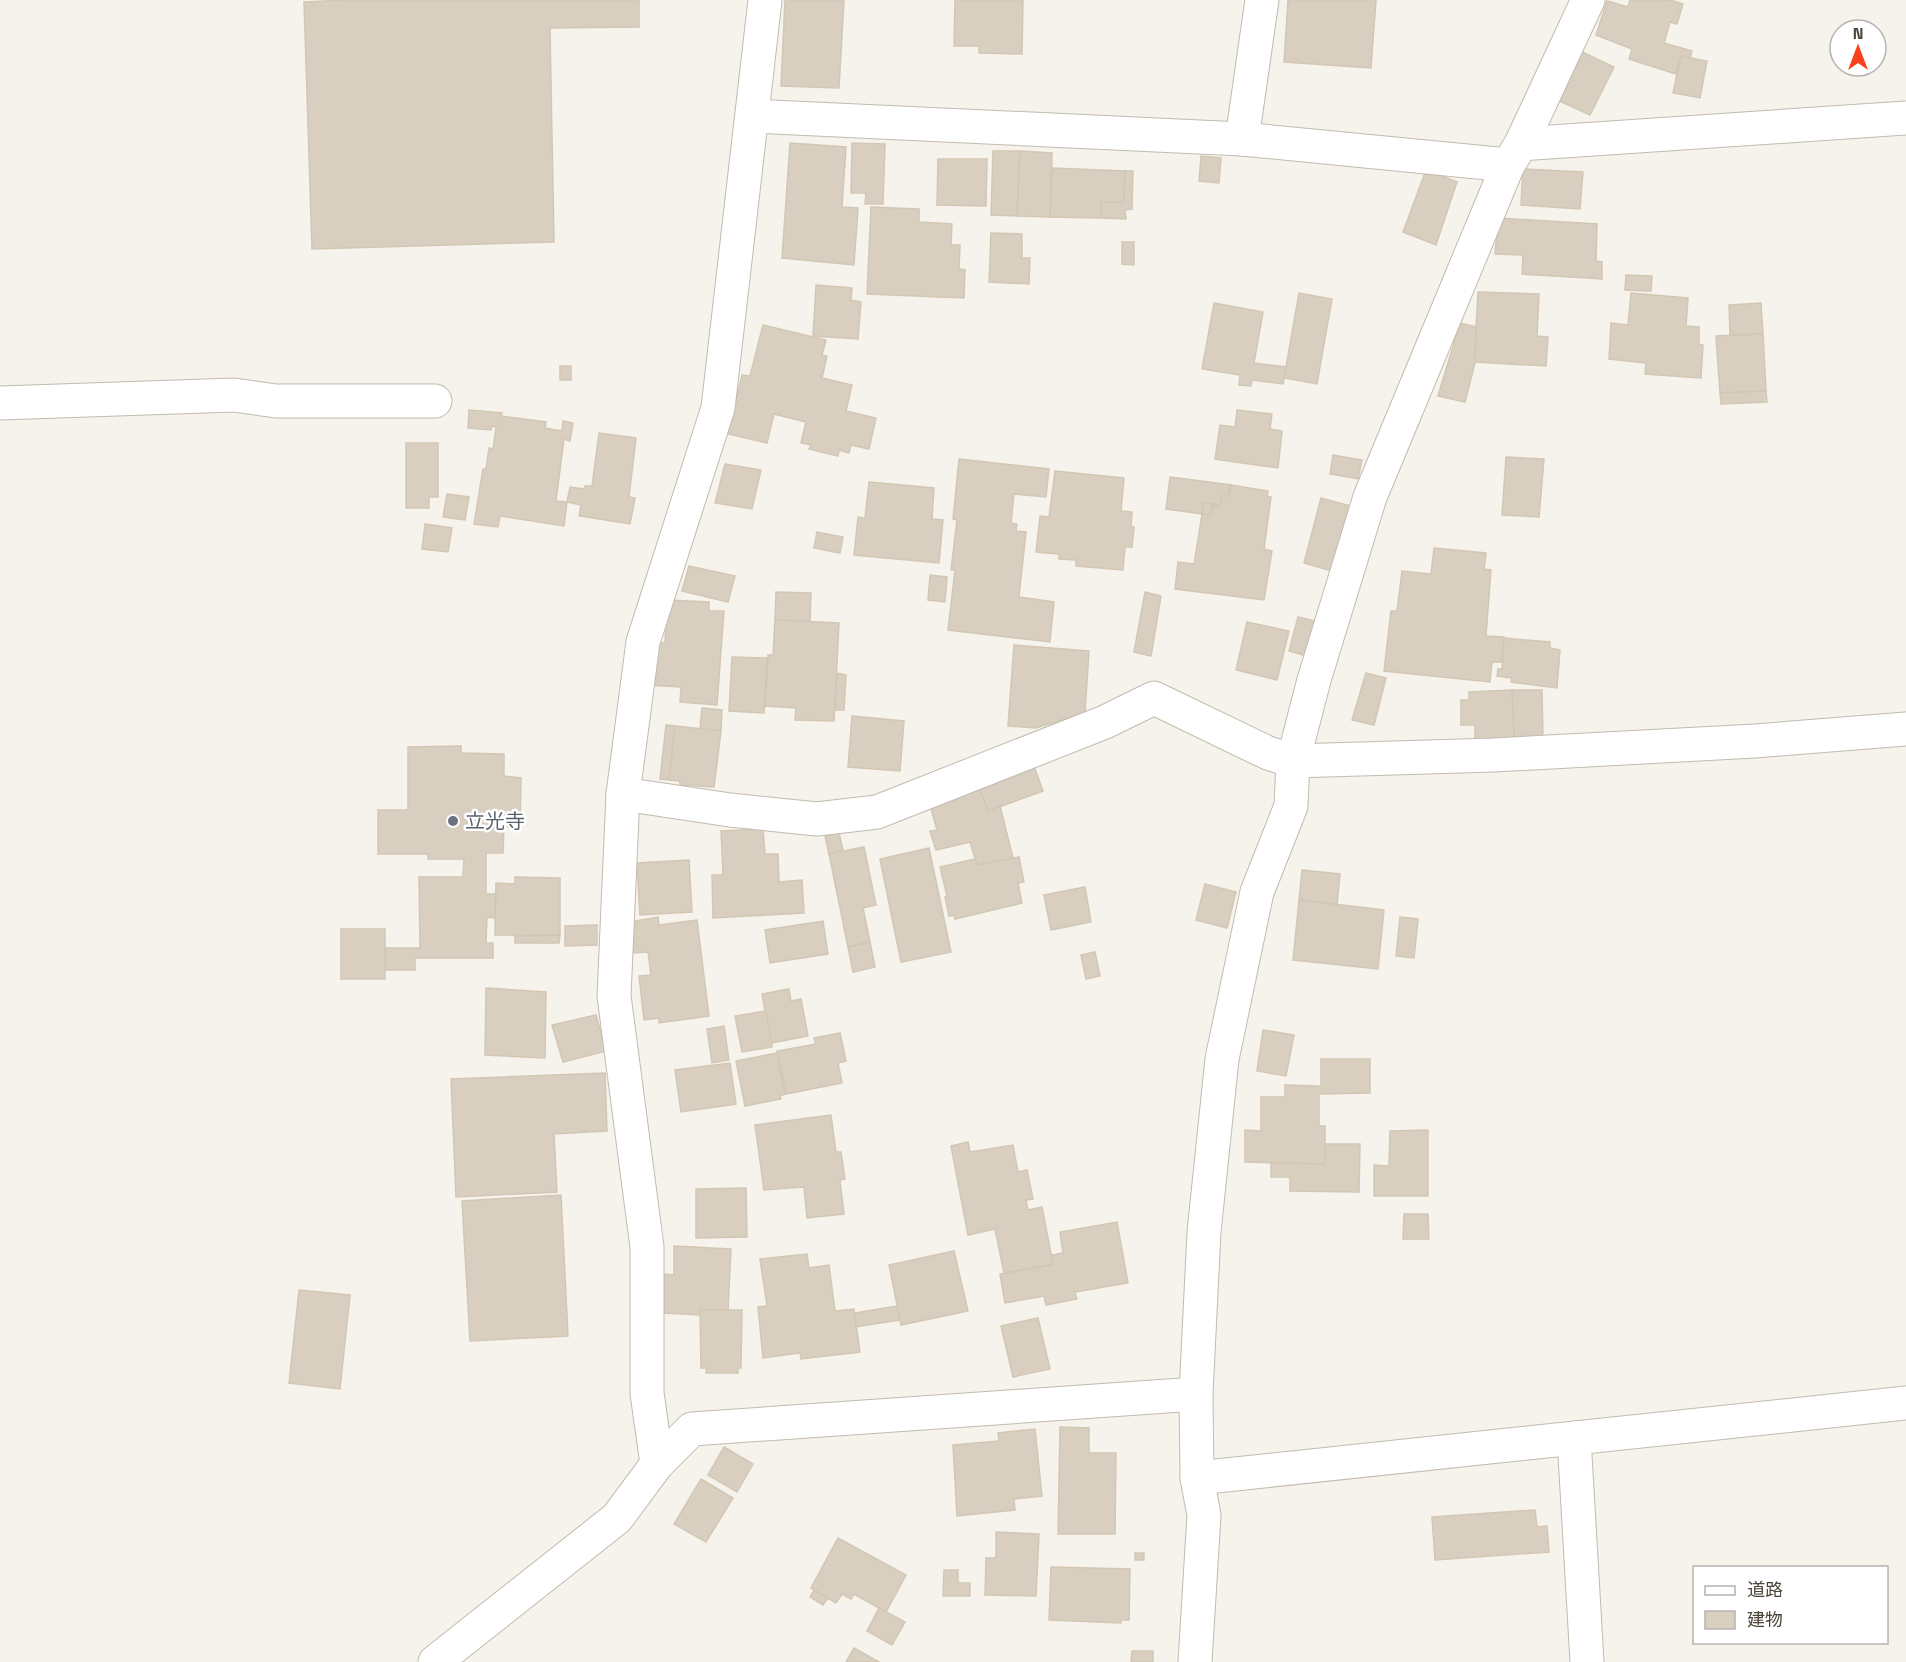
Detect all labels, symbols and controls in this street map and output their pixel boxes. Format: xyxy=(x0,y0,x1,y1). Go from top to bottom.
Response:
north arrow xyxy=(1828,18,1888,78)
text: N xyxy=(1853,23,1863,44)
place label: 立光寺 xyxy=(465,808,525,834)
marker: 立光寺 xyxy=(446,814,460,828)
legend xyxy=(1693,1566,1888,1644)
text: 道路 xyxy=(1747,1578,1783,1601)
text: 建物 xyxy=(1747,1608,1783,1631)

